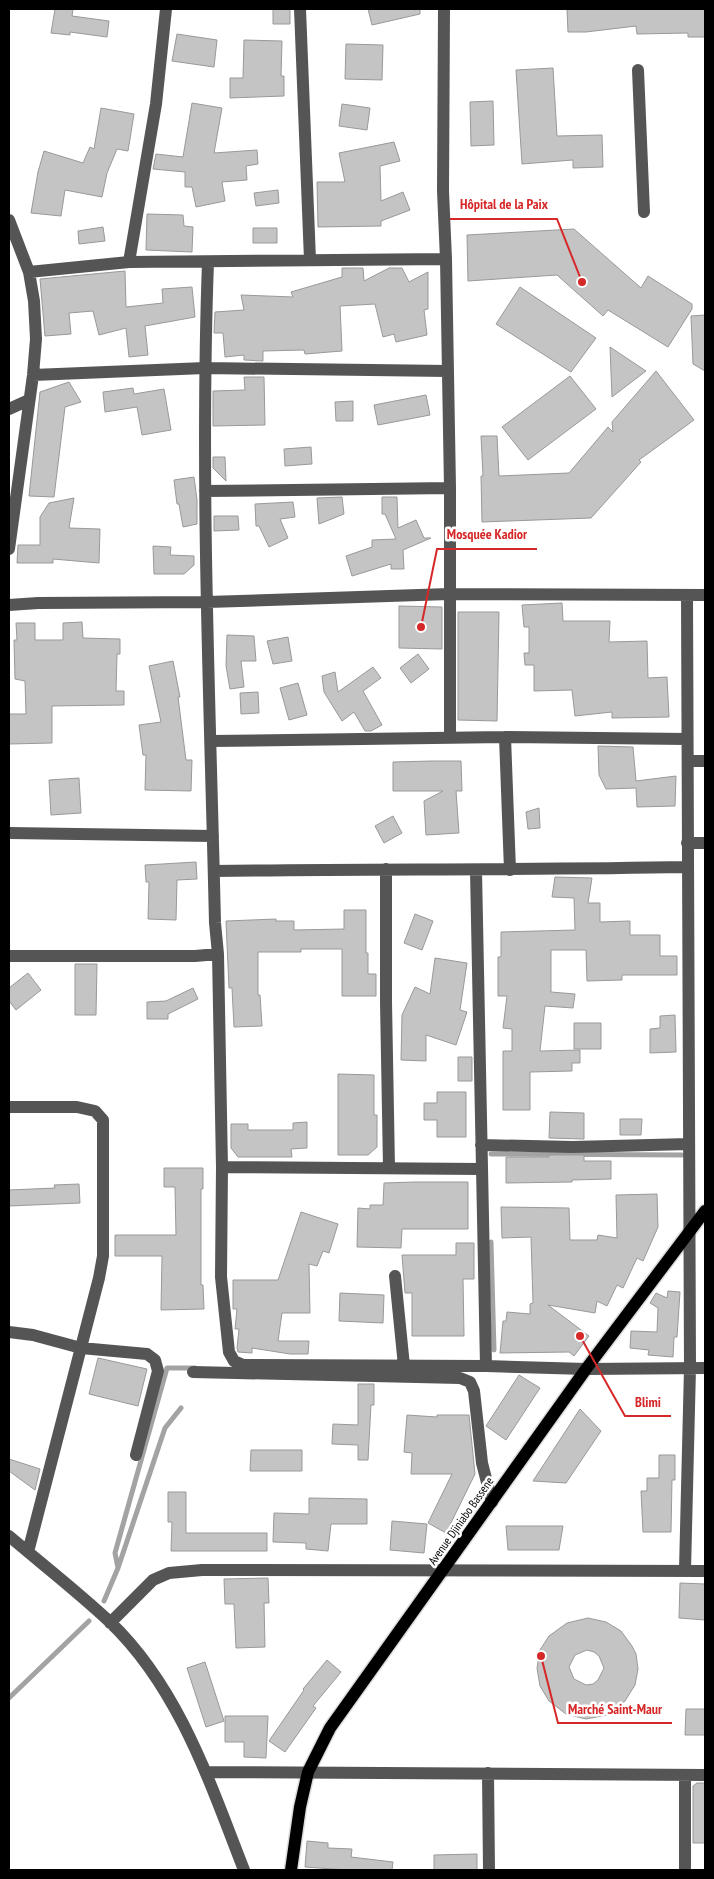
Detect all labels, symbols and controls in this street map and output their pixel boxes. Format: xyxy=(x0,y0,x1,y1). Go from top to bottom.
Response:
callout: Hôpital de la Paix xyxy=(450,190,557,219)
text: Hôpital de la Paix xyxy=(460,195,549,213)
callout: Mosquée Kadior xyxy=(437,520,537,549)
text: Mosquée Kadior xyxy=(447,525,528,543)
callout: Blimi xyxy=(625,1387,671,1416)
text: Blimi xyxy=(635,1393,661,1411)
street label: Avenue Djiniabo Bassene xyxy=(425,1474,497,1568)
callout: Marché Saint-Maur xyxy=(558,1694,672,1723)
text: Marché Saint-Maur xyxy=(568,1700,663,1718)

